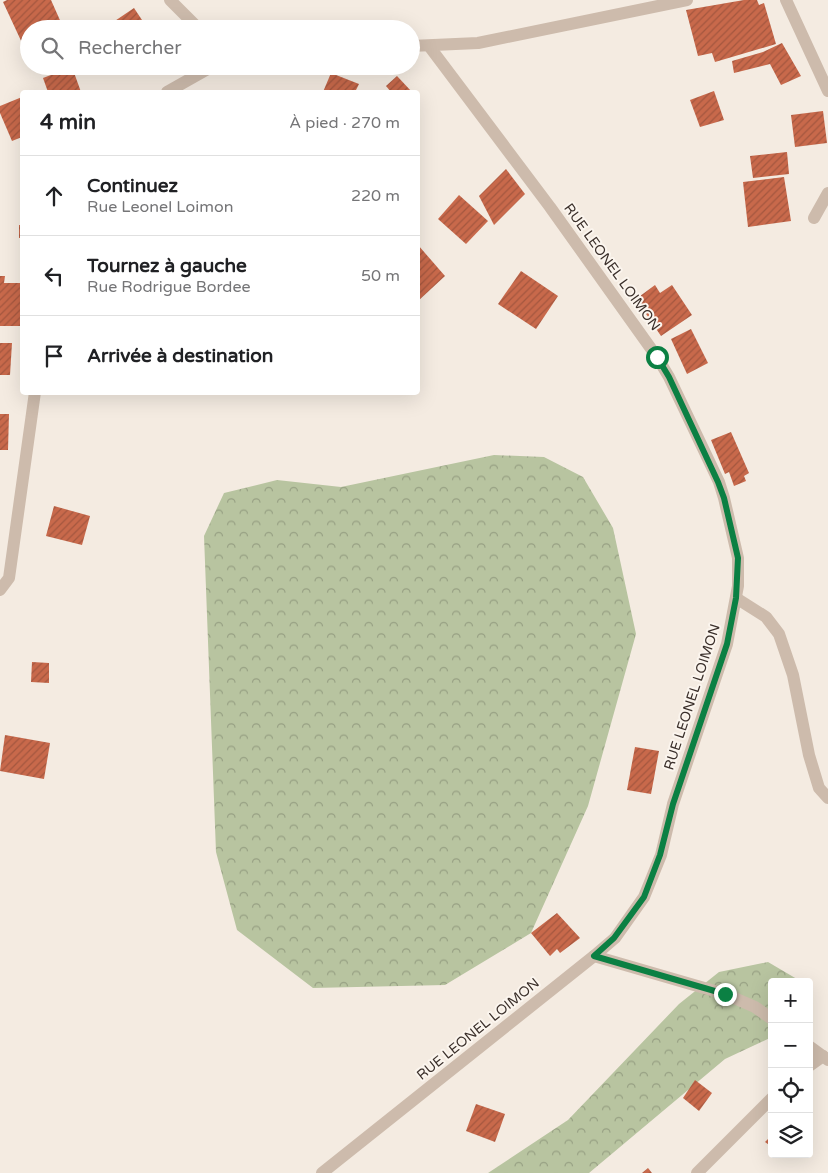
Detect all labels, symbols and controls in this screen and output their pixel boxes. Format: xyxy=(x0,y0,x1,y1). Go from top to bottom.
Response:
search box xyxy=(20,20,420,75)
icon: search xyxy=(38,34,66,62)
text: Rechercher xyxy=(78,37,181,59)
text: 4 min xyxy=(40,110,96,135)
text: À pied · 270 m xyxy=(289,113,400,133)
text: Continuez xyxy=(87,175,178,197)
icon: ahead xyxy=(40,182,68,210)
text: 220 m xyxy=(351,186,400,206)
text: Rue Leonel Loimon xyxy=(87,197,233,217)
street label: RUE LEONEL LOIMON xyxy=(560,200,664,334)
text: Tournez à gauche xyxy=(87,255,247,277)
icon: left xyxy=(40,262,68,290)
text: 50 m xyxy=(361,266,400,286)
text: Rue Rodrigue Bordee xyxy=(87,277,251,297)
icon: arrive xyxy=(40,342,68,370)
text: Arrivée à destination xyxy=(87,345,273,367)
route start xyxy=(646,346,669,369)
street label: RUE LEONEL LOIMON xyxy=(660,622,724,772)
street label: RUE LEONEL LOIMON xyxy=(413,974,543,1084)
map controls xyxy=(768,978,813,1158)
button: + xyxy=(768,978,813,1023)
route end xyxy=(714,983,737,1006)
button: − xyxy=(768,1023,813,1068)
button: locate xyxy=(768,1068,813,1113)
button: layers xyxy=(768,1113,813,1158)

